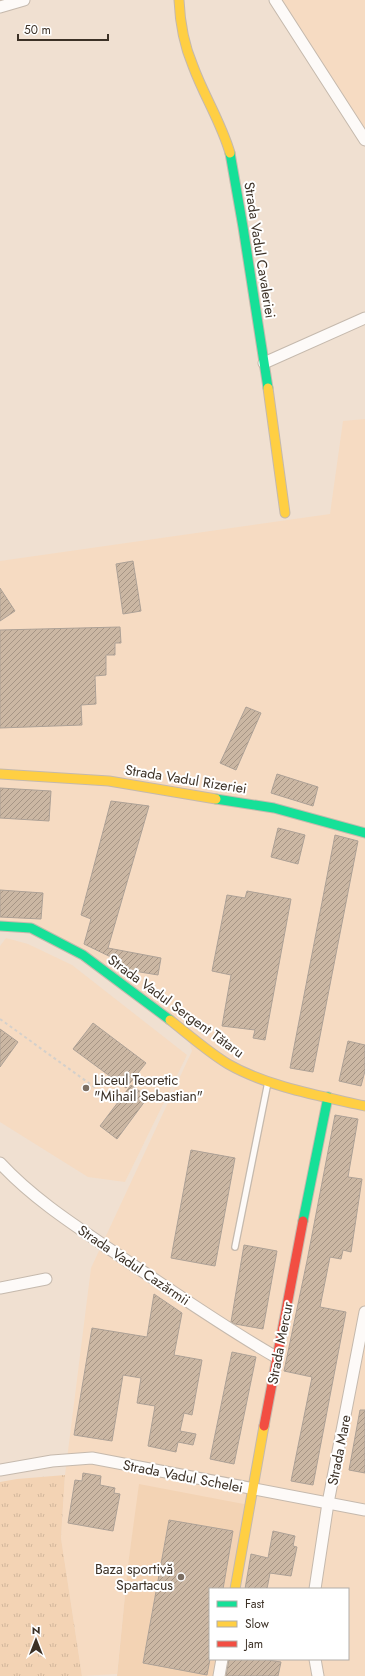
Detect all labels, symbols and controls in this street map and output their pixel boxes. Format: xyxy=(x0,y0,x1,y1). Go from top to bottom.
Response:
scale bar xyxy=(18,16,108,42)
text: 50 m xyxy=(24,21,51,39)
street label: Strada Vadul Cavaleriei xyxy=(239,180,281,320)
street label: Strada Vadul Rizeriei xyxy=(124,759,248,799)
street label: Strada Vadul Sergent Tătaru xyxy=(104,950,248,1062)
place label: Liceul Teoretic "Mihail Sebastian" xyxy=(94,1070,203,1106)
marker: Liceul Teoretic "Mihail Sebastian" xyxy=(81,1083,91,1093)
street label: Strada Vadul Cazărmii xyxy=(74,1220,194,1310)
street label: Strada Mercur xyxy=(262,1300,298,1386)
street label: Strada Mare xyxy=(322,1413,356,1487)
street label: Strada Vadul Schelei xyxy=(121,1455,245,1497)
place label: Baza sportivă Spartacus xyxy=(95,1559,173,1595)
marker: Baza sportivă Spartacus xyxy=(176,1572,186,1582)
legend xyxy=(209,1588,349,1660)
text: Fast xyxy=(245,1595,264,1613)
text: Slow xyxy=(245,1615,270,1633)
north arrow xyxy=(16,1620,56,1660)
text: N xyxy=(32,1622,40,1638)
text: Jam xyxy=(243,1635,263,1653)

